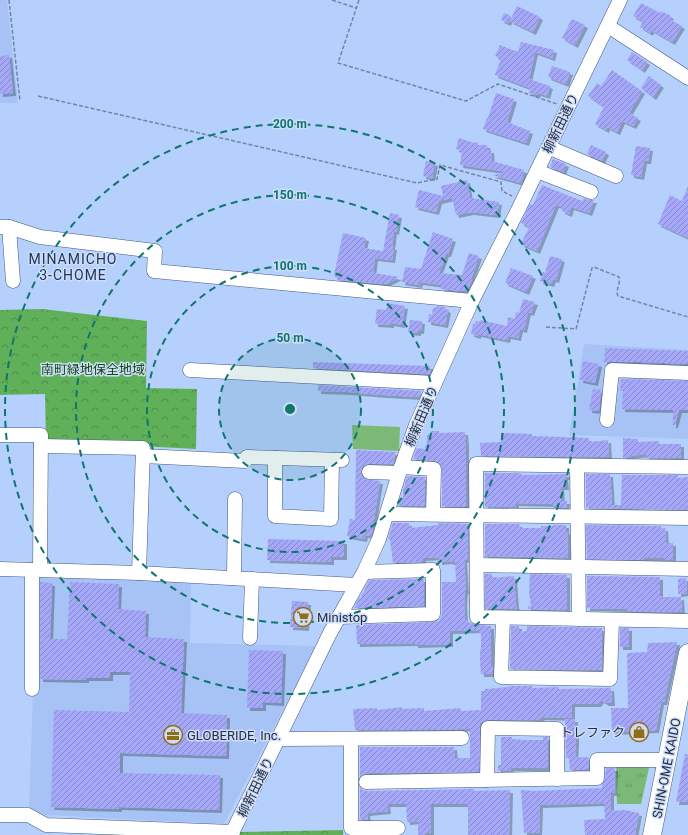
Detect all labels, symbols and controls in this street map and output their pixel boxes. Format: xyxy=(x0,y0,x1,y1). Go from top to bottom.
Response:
street label: 柳新田通り xyxy=(539,91,581,156)
text: 200 m xyxy=(273,117,307,131)
text: 150 m xyxy=(273,188,307,202)
district label: MINAMICHO 3-CHOME xyxy=(28,251,118,283)
text: 100 m xyxy=(273,259,307,273)
text: 50 m xyxy=(276,331,304,345)
park label: 南町緑地保全地域 xyxy=(41,362,145,377)
street label: 柳新田通り xyxy=(402,383,441,449)
centre of rings xyxy=(283,402,297,416)
supermarket icon: Ministop xyxy=(292,606,314,628)
place label: Ministop xyxy=(317,610,367,625)
street label: SHIN-OME KAIDO xyxy=(649,717,684,820)
shop icon: トレファク xyxy=(628,721,650,743)
office icon: GLOBERIDE, Inc. xyxy=(162,724,184,746)
place label: トレファク xyxy=(560,725,625,740)
place label: GLOBERIDE, Inc. xyxy=(187,728,281,743)
street label: 柳新田通り xyxy=(234,755,276,820)

